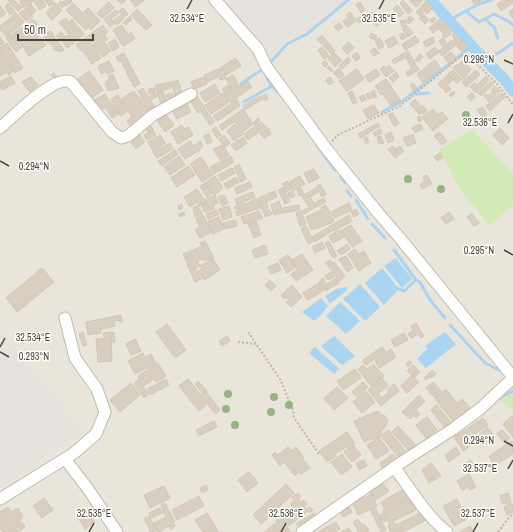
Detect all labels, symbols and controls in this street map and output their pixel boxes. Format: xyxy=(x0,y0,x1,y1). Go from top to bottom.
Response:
text: 32.534°E xyxy=(170,12,204,25)
text: 32.535°E xyxy=(362,12,396,25)
scale bar xyxy=(18,16,93,42)
text: 50 m xyxy=(24,22,46,38)
text: 0.296°N xyxy=(464,53,494,66)
text: 32.536°E xyxy=(463,116,497,129)
text: 0.294°N xyxy=(19,160,49,173)
text: 0.295°N xyxy=(464,244,494,257)
text: 32.534°E xyxy=(16,331,50,344)
text: 0.293°N xyxy=(19,350,49,363)
text: 0.294°N xyxy=(464,434,494,447)
text: 32.537°E xyxy=(463,462,497,475)
text: 32.535°E xyxy=(77,507,111,520)
text: 32.536°E xyxy=(269,507,303,520)
text: 32.537°E xyxy=(461,507,495,520)

